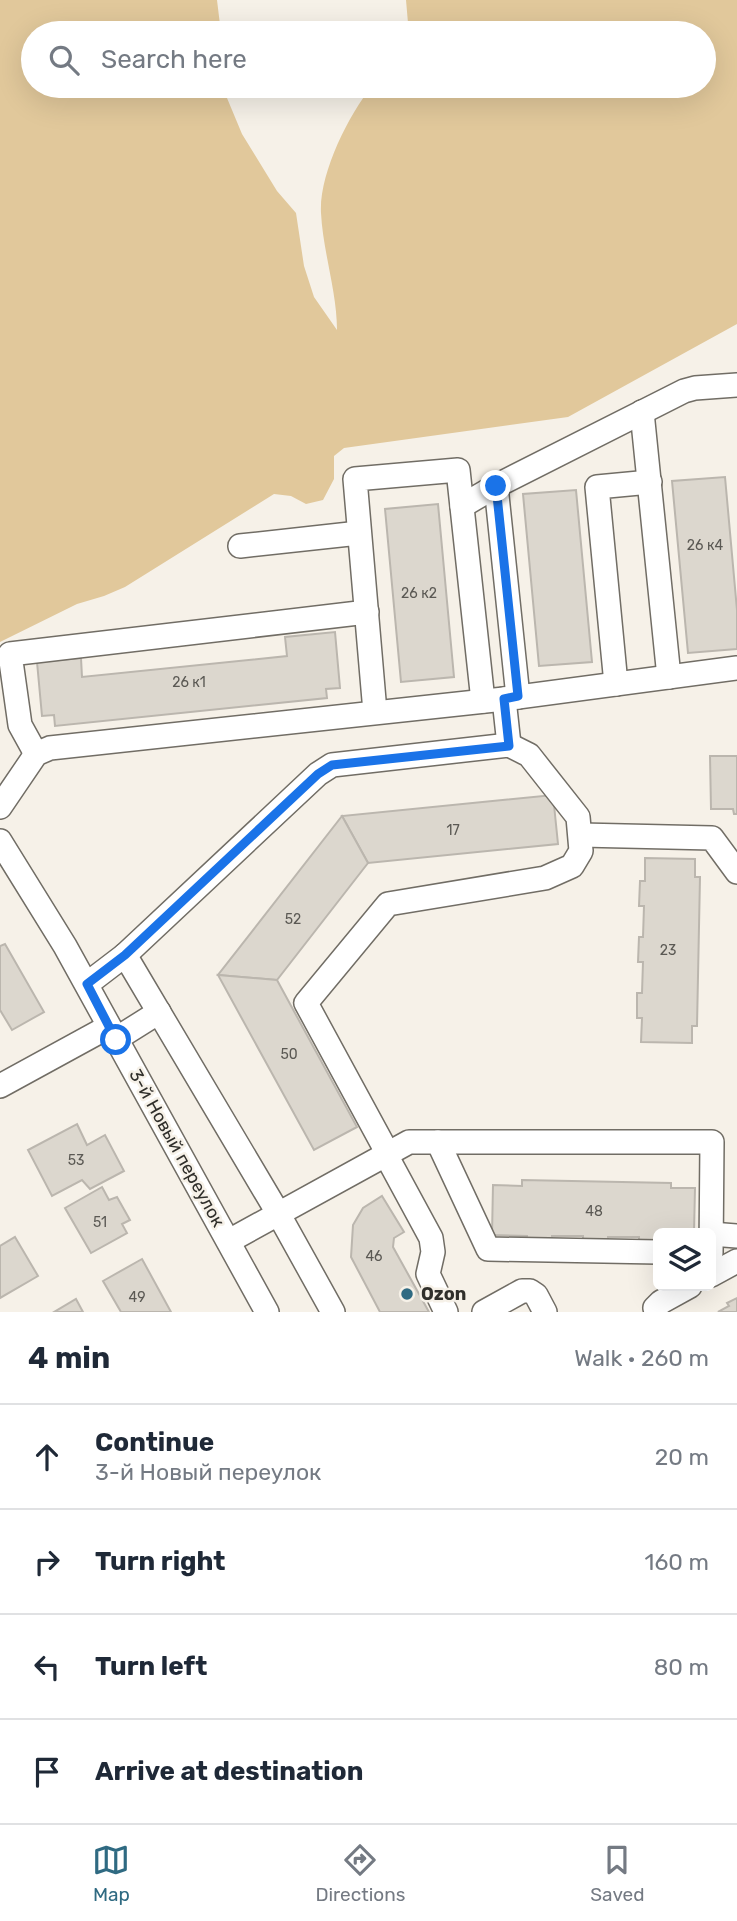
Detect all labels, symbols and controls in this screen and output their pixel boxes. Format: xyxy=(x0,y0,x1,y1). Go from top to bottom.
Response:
search box xyxy=(21,21,716,98)
icon: search xyxy=(45,41,83,79)
text: Search here xyxy=(101,44,247,75)
route end xyxy=(480,470,511,501)
house number: 26 к4 xyxy=(687,537,723,554)
house number: 26 к2 xyxy=(401,585,437,602)
house number: 26 к1 xyxy=(172,674,206,691)
house number: 17 xyxy=(446,822,460,839)
house number: 52 xyxy=(285,911,301,928)
house number: 23 xyxy=(660,942,676,959)
route start xyxy=(100,1024,131,1055)
house number: 50 xyxy=(280,1046,298,1063)
street label: 3-й Новый переулок xyxy=(124,1065,230,1231)
house number: 53 xyxy=(68,1152,84,1169)
house number: 48 xyxy=(585,1203,603,1220)
house number: 51 xyxy=(93,1214,107,1231)
map controls xyxy=(653,1228,716,1291)
button: layers xyxy=(653,1228,716,1291)
house number: 46 xyxy=(365,1248,383,1265)
place label: Ozon xyxy=(421,1283,466,1305)
marker: Ozon xyxy=(399,1286,415,1302)
house number: 49 xyxy=(129,1289,145,1306)
text: 4 min xyxy=(28,1340,110,1376)
text: Walk · 260 m xyxy=(574,1344,709,1372)
text: Continue xyxy=(95,1427,214,1458)
icon: ahead xyxy=(28,1438,66,1476)
text: 20 m xyxy=(655,1443,709,1471)
text: 3-й Новый переулок xyxy=(95,1458,321,1486)
icon: right xyxy=(28,1543,66,1581)
text: Turn right xyxy=(95,1546,225,1577)
text: 160 m xyxy=(645,1548,709,1576)
icon: left xyxy=(28,1648,66,1686)
text: Turn left xyxy=(95,1651,207,1682)
text: 80 m xyxy=(654,1653,709,1681)
icon: arrive xyxy=(28,1753,66,1791)
text: Arrive at destination xyxy=(95,1756,363,1787)
tab: Map xyxy=(92,1841,130,1906)
tab: Directions xyxy=(315,1841,405,1906)
tab: Saved xyxy=(590,1841,645,1906)

